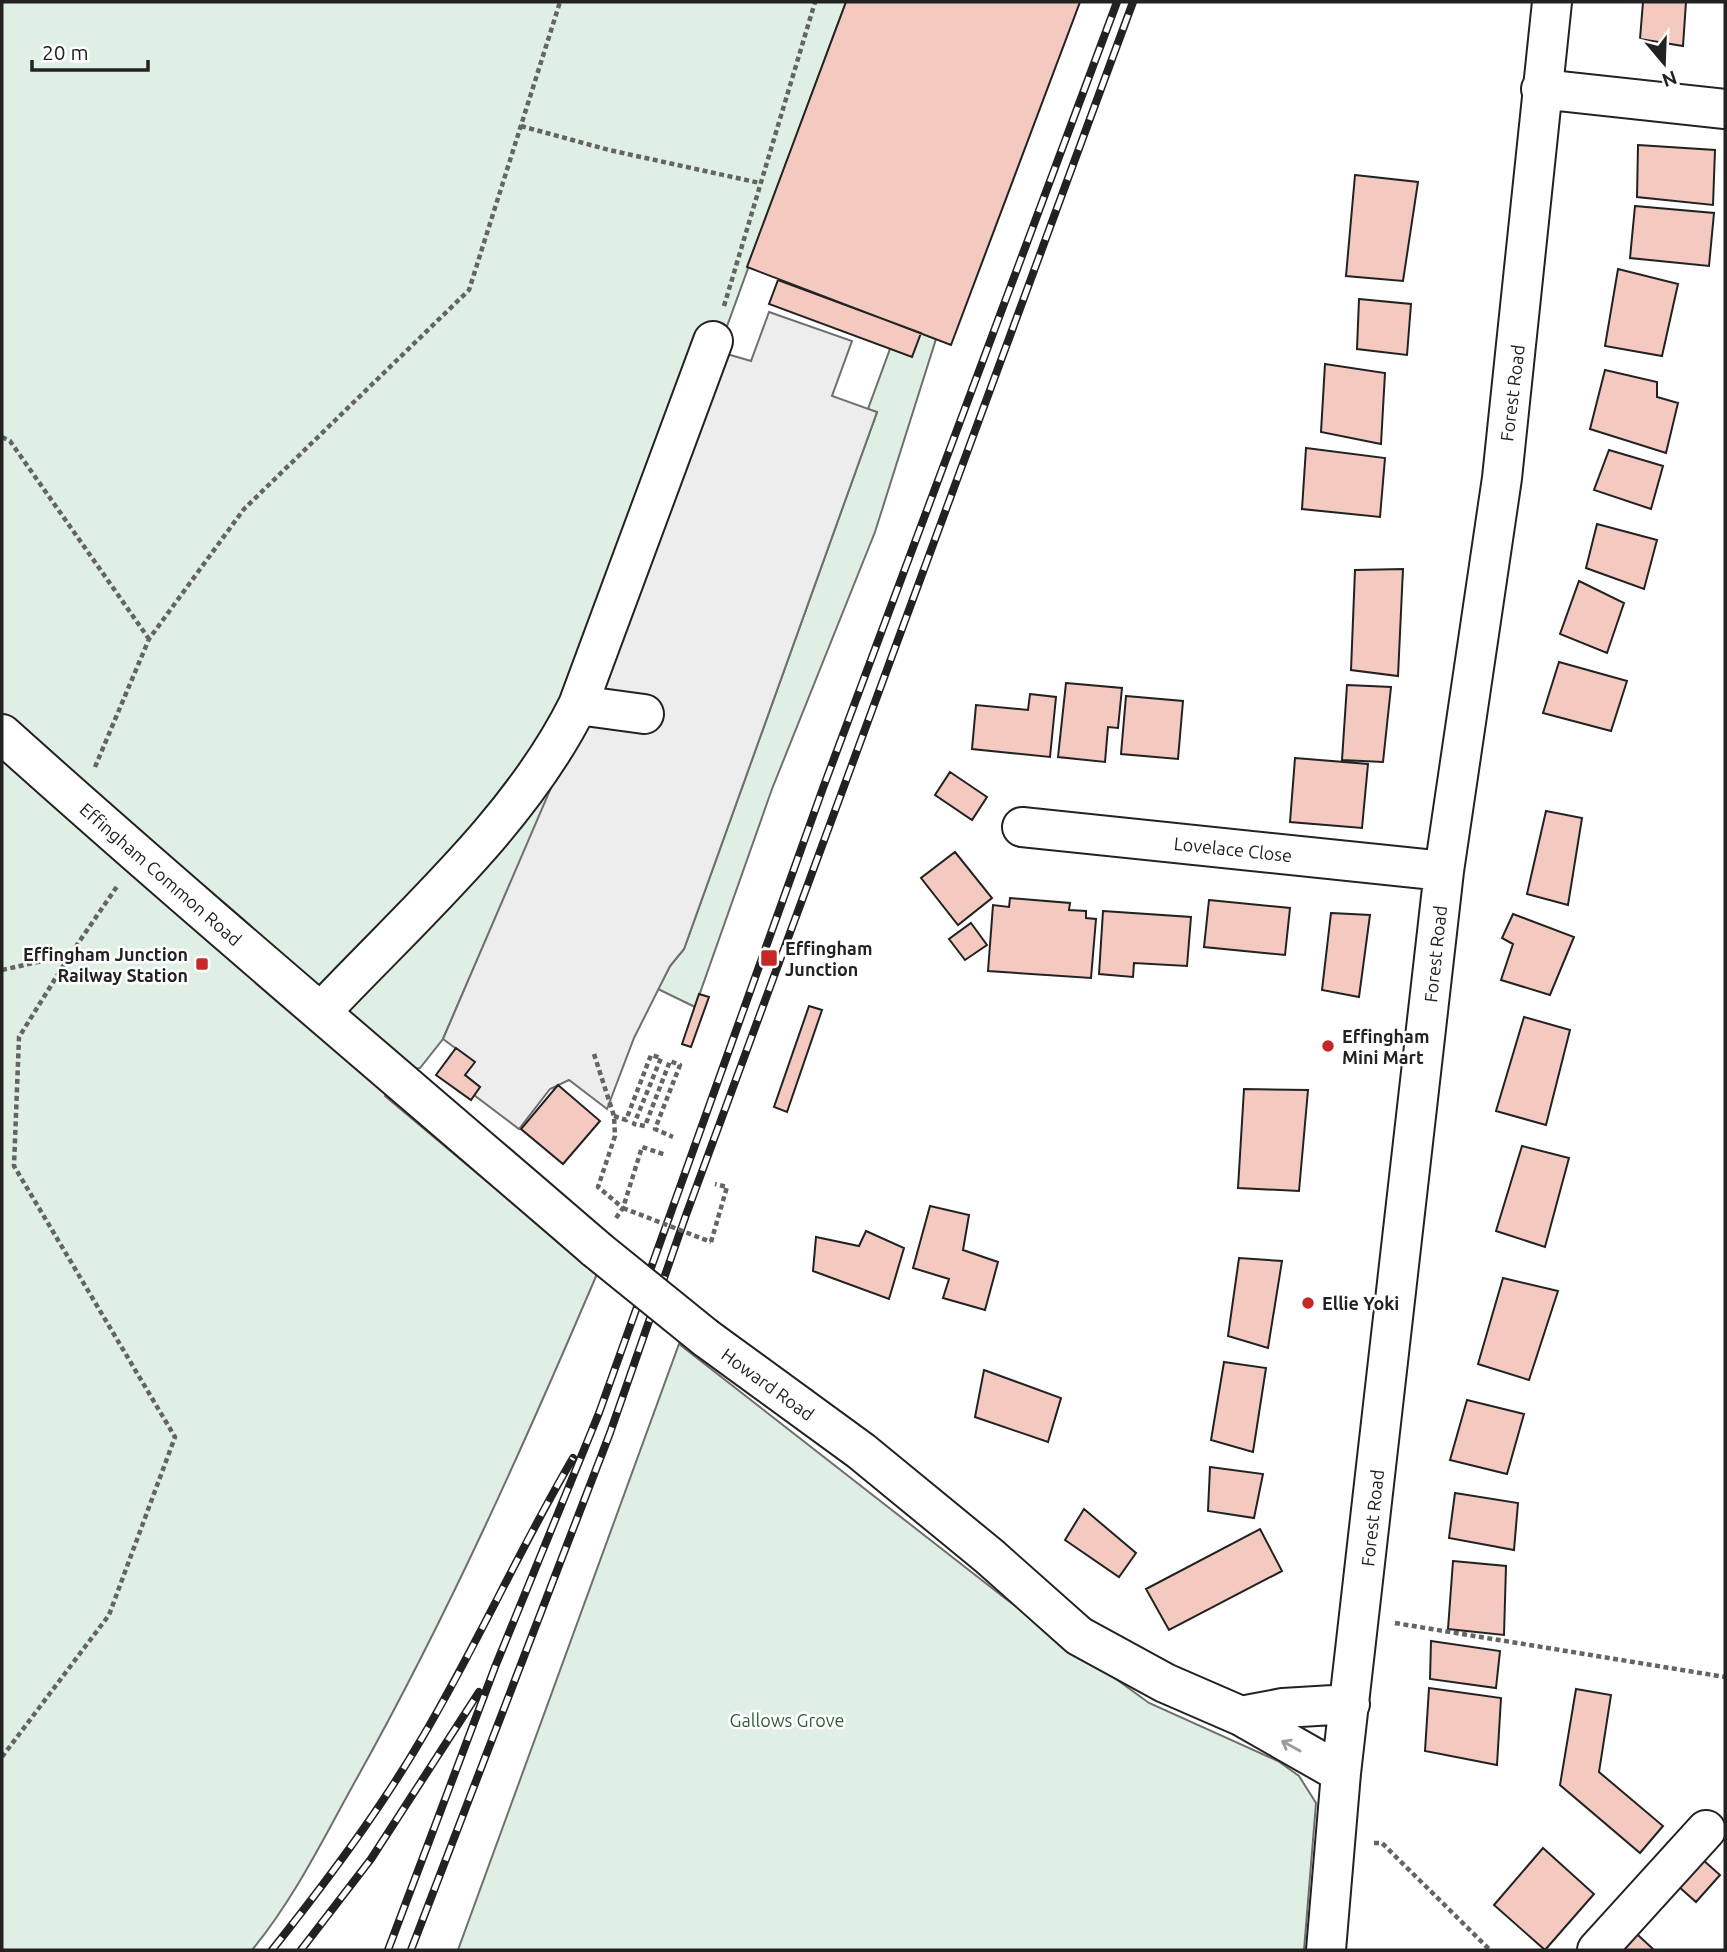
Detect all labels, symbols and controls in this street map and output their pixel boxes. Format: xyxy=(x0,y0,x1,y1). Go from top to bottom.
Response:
scale bar xyxy=(32,28,147,72)
north arrow xyxy=(1629,28,1699,98)
text: 20 m xyxy=(42,40,89,64)
text: N xyxy=(1659,66,1680,92)
street label: Forest Road xyxy=(1496,344,1528,442)
street label: Effingham Common Road xyxy=(76,799,246,949)
street label: Lovelace Close xyxy=(1173,833,1293,865)
street label: Forest Road xyxy=(1420,905,1450,1003)
place label: Effingham Junction xyxy=(785,938,872,979)
place label: Effingham Junction Railway Station xyxy=(23,944,188,985)
marker: Effingham Junction xyxy=(759,948,779,968)
marker: Effingham Junction Railway Station xyxy=(194,956,210,972)
place label: Effingham Mini Mart xyxy=(1342,1026,1429,1067)
marker: Effingham Mini Mart xyxy=(1320,1038,1336,1054)
place label: Ellie Yoki xyxy=(1322,1293,1399,1313)
marker: Ellie Yoki xyxy=(1300,1295,1316,1311)
street label: Howard Road xyxy=(718,1344,818,1424)
street label: Forest Road xyxy=(1357,1469,1387,1567)
park label: Gallows Grove xyxy=(730,1710,844,1730)
one-way arrow xyxy=(1281,1739,1301,1753)

